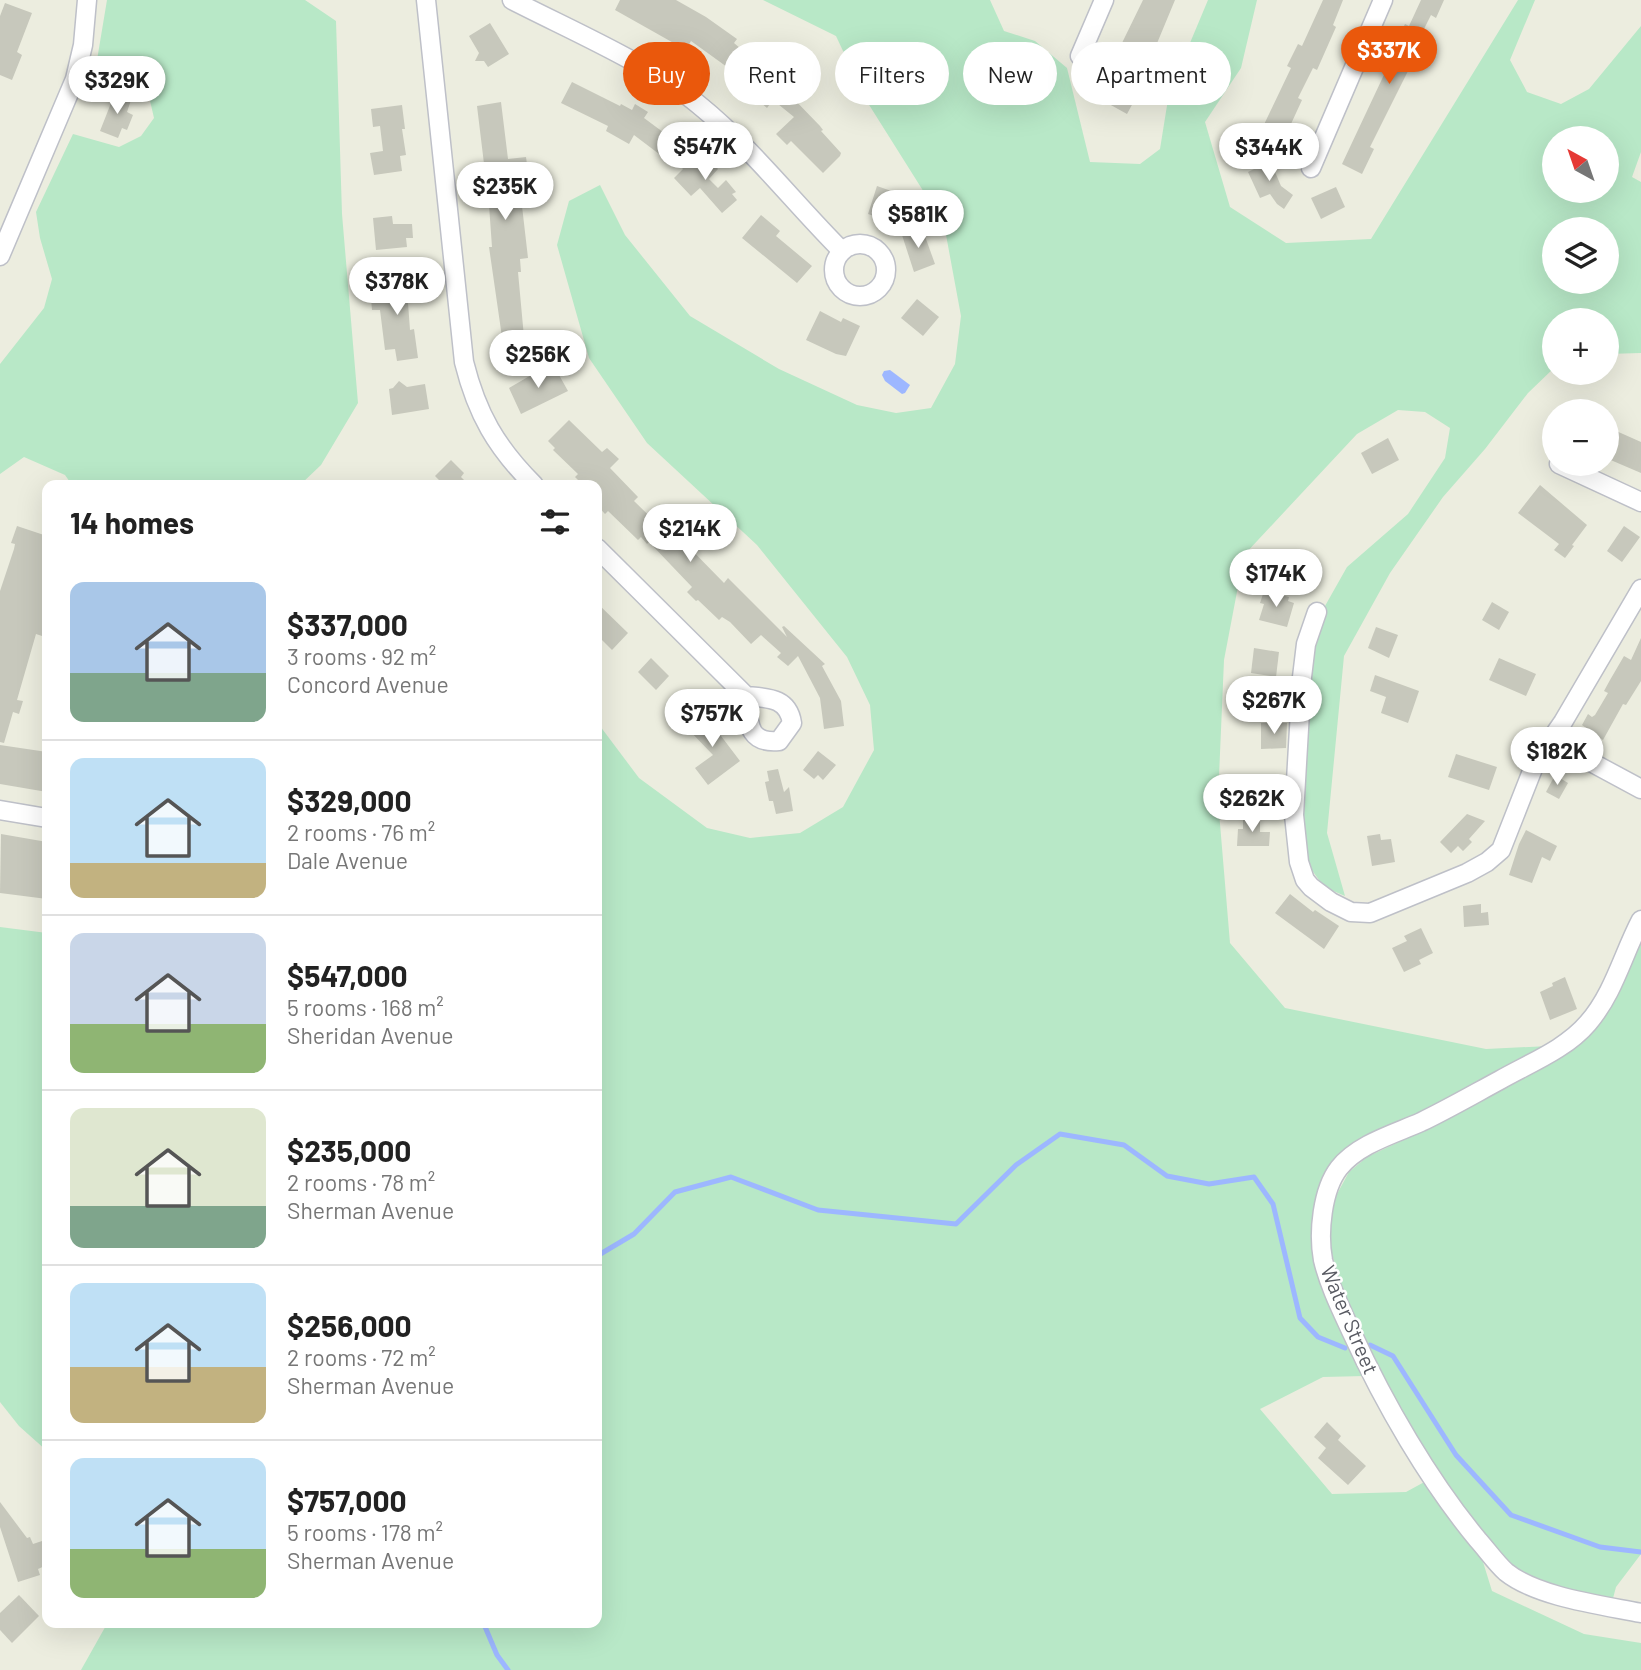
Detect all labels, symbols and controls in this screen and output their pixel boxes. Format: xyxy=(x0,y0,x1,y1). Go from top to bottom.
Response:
pin: $337K xyxy=(1340,27,1438,86)
text: $337K xyxy=(1357,35,1421,63)
chip: Buy xyxy=(623,42,710,105)
chip: Rent xyxy=(724,42,821,105)
chip: Filters xyxy=(835,42,949,105)
chip: New xyxy=(963,42,1057,105)
chip: Apartment xyxy=(1071,42,1231,105)
pin: $329K xyxy=(68,57,166,116)
text: $329K xyxy=(84,65,150,93)
pin: $547K xyxy=(656,122,754,182)
pin: $344K xyxy=(1220,124,1318,183)
north arrow xyxy=(1542,126,1619,203)
map controls xyxy=(1542,126,1619,476)
text: $547K xyxy=(673,131,737,159)
text: $344K xyxy=(1235,132,1303,160)
pin: $235K xyxy=(456,162,554,222)
text: $235K xyxy=(473,171,537,199)
pin: $581K xyxy=(869,190,967,250)
text: $581K xyxy=(888,199,948,227)
button: layers xyxy=(1542,217,1619,294)
pin: $378K xyxy=(348,258,446,317)
text: $378K xyxy=(365,266,429,294)
button: + xyxy=(1542,308,1619,385)
pin: $256K xyxy=(489,330,587,390)
text: $256K xyxy=(505,339,571,367)
button: − xyxy=(1542,399,1619,476)
icon: filters xyxy=(536,503,574,541)
text: 14 homes xyxy=(70,504,194,540)
pin: $214K xyxy=(641,504,739,564)
text: $214K xyxy=(659,513,721,541)
pin: $174K xyxy=(1227,550,1325,609)
text: $174K xyxy=(1245,558,1307,586)
text: $337,000 xyxy=(287,606,408,642)
icon: home xyxy=(126,610,210,694)
text: 3 rooms · 92 m² xyxy=(287,642,436,670)
text: Concord Avenue xyxy=(287,670,449,698)
pin: $267K xyxy=(1225,676,1323,736)
text: $267K xyxy=(1242,685,1306,713)
pin: $757K xyxy=(663,690,761,749)
text: $757K xyxy=(681,698,743,726)
pin: $182K xyxy=(1508,728,1606,787)
text: $182K xyxy=(1526,736,1588,764)
pin: $262K xyxy=(1203,774,1301,834)
text: $329,000 xyxy=(287,782,412,818)
text: $262K xyxy=(1219,783,1285,811)
icon: home xyxy=(126,786,210,870)
text: 2 rooms · 76 m² xyxy=(287,818,435,846)
text: Dale Avenue xyxy=(287,846,408,874)
text: $547,000 xyxy=(287,957,408,993)
icon: home xyxy=(126,961,210,1045)
text: 5 rooms · 168 m² xyxy=(287,993,444,1021)
text: Sheridan Avenue xyxy=(287,1021,454,1049)
text: $235,000 xyxy=(287,1132,411,1168)
icon: home xyxy=(126,1136,210,1220)
text: 2 rooms · 78 m² xyxy=(287,1168,435,1196)
text: Sherman Avenue xyxy=(287,1196,454,1224)
street label: Water Street xyxy=(1316,1261,1385,1378)
text: $256,000 xyxy=(287,1307,412,1343)
icon: home xyxy=(126,1311,210,1395)
text: 2 rooms · 72 m² xyxy=(287,1343,436,1371)
text: Sherman Avenue xyxy=(287,1371,454,1399)
text: $757,000 xyxy=(287,1482,407,1518)
icon: home xyxy=(126,1486,210,1570)
text: 5 rooms · 178 m² xyxy=(287,1518,443,1546)
text: Sherman Avenue xyxy=(287,1546,454,1574)

